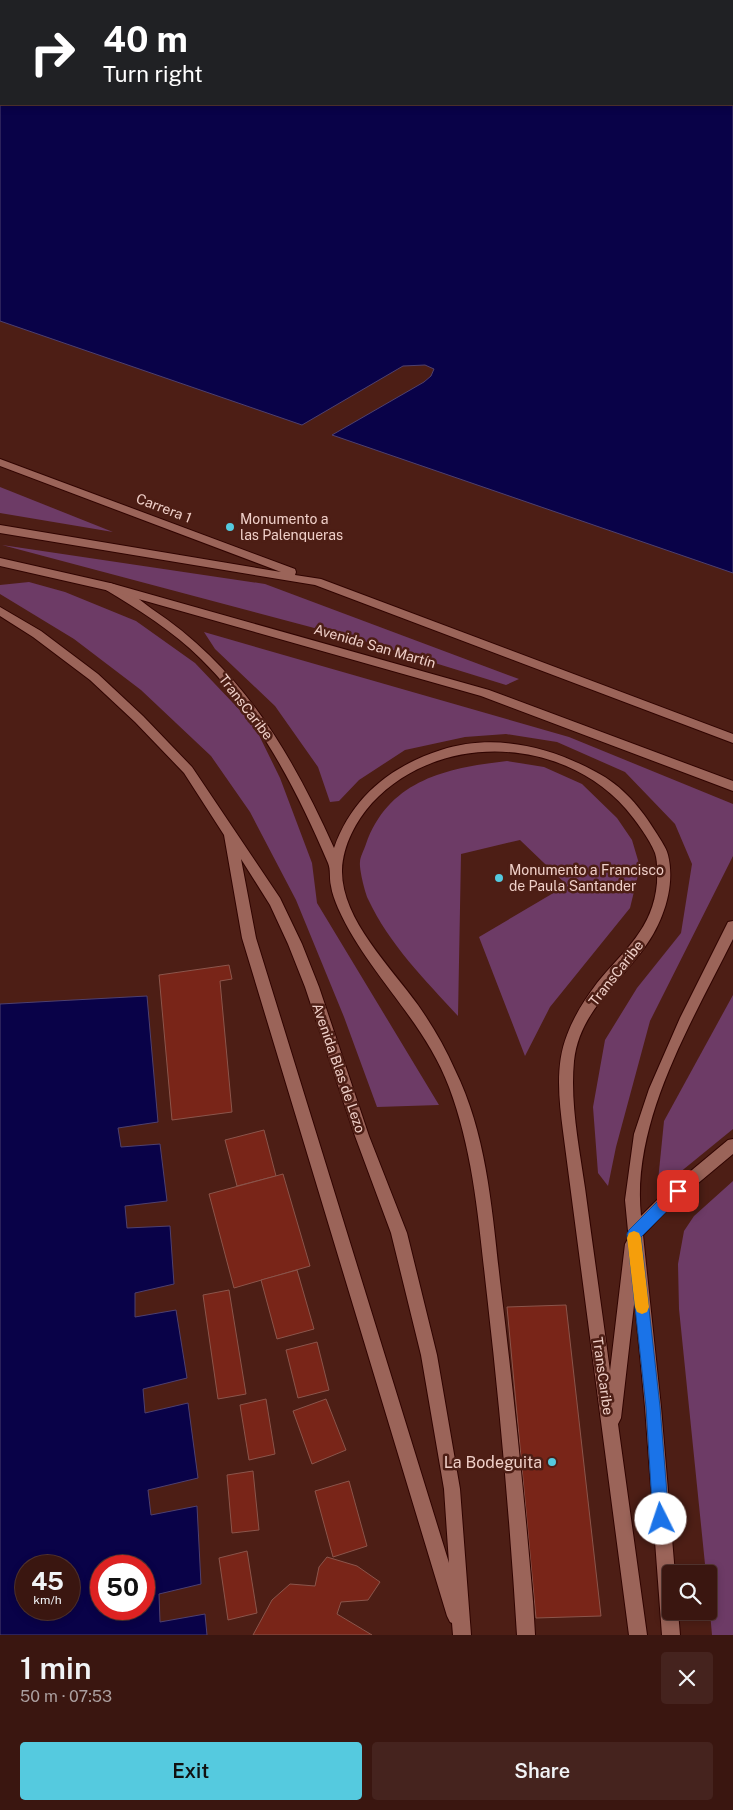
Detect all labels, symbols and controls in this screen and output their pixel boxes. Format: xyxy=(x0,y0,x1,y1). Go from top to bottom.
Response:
text: 40 m xyxy=(103,19,188,60)
icon: right xyxy=(20,20,85,85)
text: Turn right xyxy=(103,61,203,87)
street label: Carrera 1 xyxy=(134,490,194,526)
place label: Monumento a las Palenqueras xyxy=(240,511,343,543)
marker: Monumento a las Palenqueras xyxy=(224,521,236,533)
street label: Avenida San Martín xyxy=(312,621,438,671)
street label: TransCaribe xyxy=(216,671,277,743)
place label: Monumento a Francisco de Paula Santander xyxy=(509,862,664,894)
marker: Monumento a Francisco de Paula Santander xyxy=(493,872,505,884)
street label: TransCaribe xyxy=(586,937,647,1009)
street label: Avenida Blas de Lezo xyxy=(309,1001,369,1135)
pin xyxy=(657,1170,699,1212)
icon: arrive xyxy=(664,1177,692,1205)
street label: TransCaribe xyxy=(590,1336,616,1416)
place label: La Bodeguita xyxy=(444,1453,542,1472)
marker: La Bodeguita xyxy=(546,1456,558,1468)
position arrow xyxy=(634,1492,686,1544)
speed limit sign: 50 xyxy=(90,1555,155,1620)
map controls xyxy=(662,1565,717,1620)
button: search xyxy=(662,1565,717,1620)
text: 45 xyxy=(31,1566,64,1596)
text: km/h xyxy=(33,1593,62,1607)
text: 1 min xyxy=(20,1650,91,1686)
button: close xyxy=(661,1652,713,1704)
text: 50 m · 07:53 xyxy=(20,1687,112,1706)
button: Exit xyxy=(20,1742,362,1800)
button: Share xyxy=(372,1742,713,1800)

